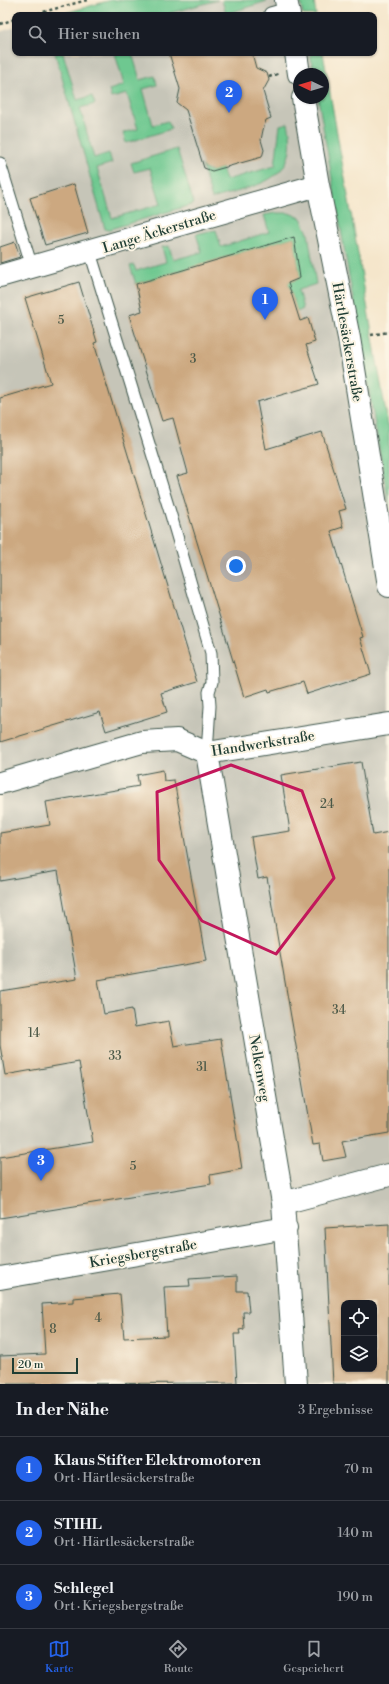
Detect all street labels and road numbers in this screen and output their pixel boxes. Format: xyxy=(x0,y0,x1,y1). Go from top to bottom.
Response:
street label: Lange Äckerstraße xyxy=(100,205,218,258)
street label: Härtlesäckerstraße xyxy=(328,281,366,403)
street label: Handwerkstraße xyxy=(210,727,316,761)
street label: Nelkenweg xyxy=(244,1033,274,1104)
street label: Kriegsbergstraße xyxy=(88,1236,198,1272)

